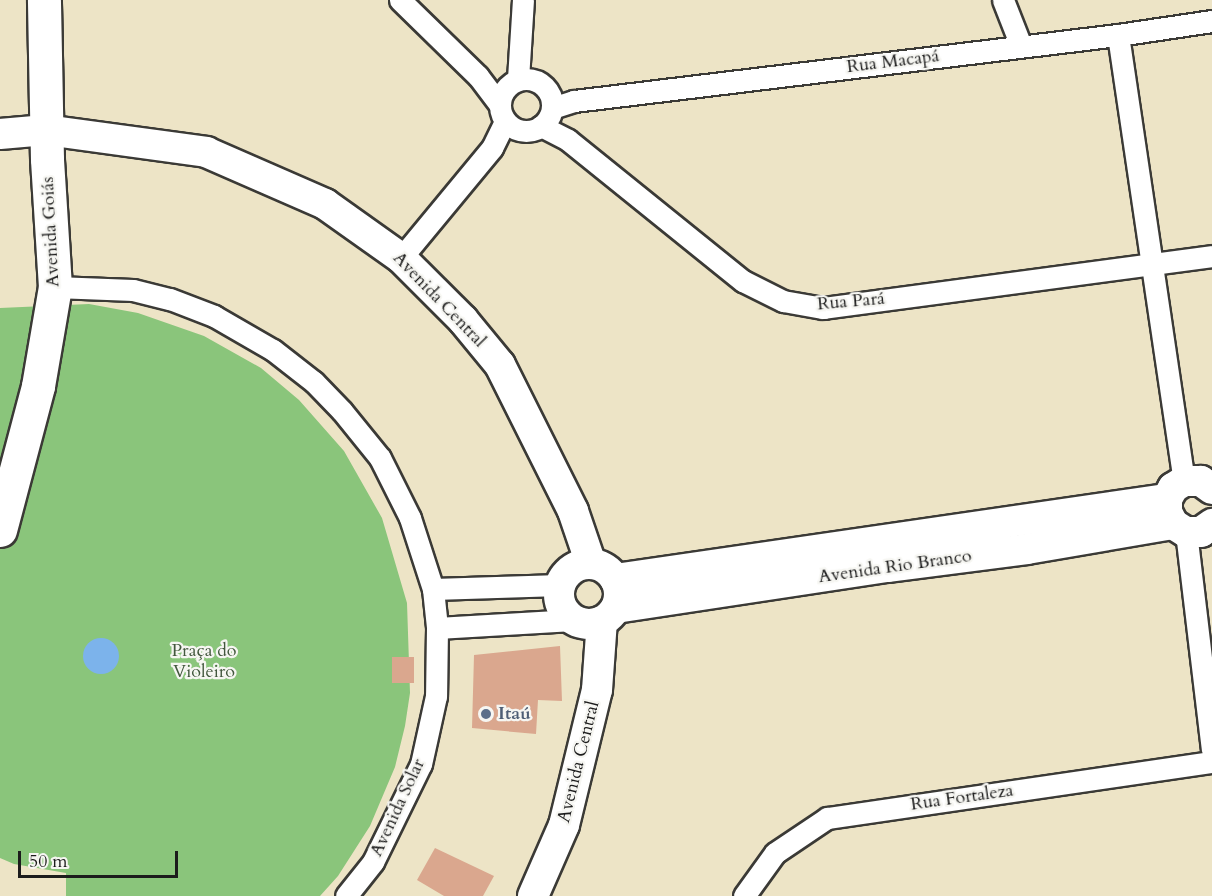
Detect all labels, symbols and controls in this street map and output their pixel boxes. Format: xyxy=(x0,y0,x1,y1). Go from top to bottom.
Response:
street label: Rua Macapá xyxy=(846,46,940,78)
street label: Avenida Goiás xyxy=(37,176,65,288)
street label: Avenida Central xyxy=(388,248,490,352)
street label: Rua Pará xyxy=(816,288,886,316)
street label: Avenida Rio Branco xyxy=(817,546,973,588)
park label: Praça do Violeiro xyxy=(171,641,237,684)
street label: Avenida Central xyxy=(553,699,605,825)
place label: Itaú xyxy=(498,703,531,725)
marker: Itaú xyxy=(479,707,493,721)
street label: Avenida Solar xyxy=(366,756,430,860)
street label: Rua Fortaleza xyxy=(909,780,1015,816)
scale bar xyxy=(21,839,182,877)
text: 50 m xyxy=(29,849,68,874)

